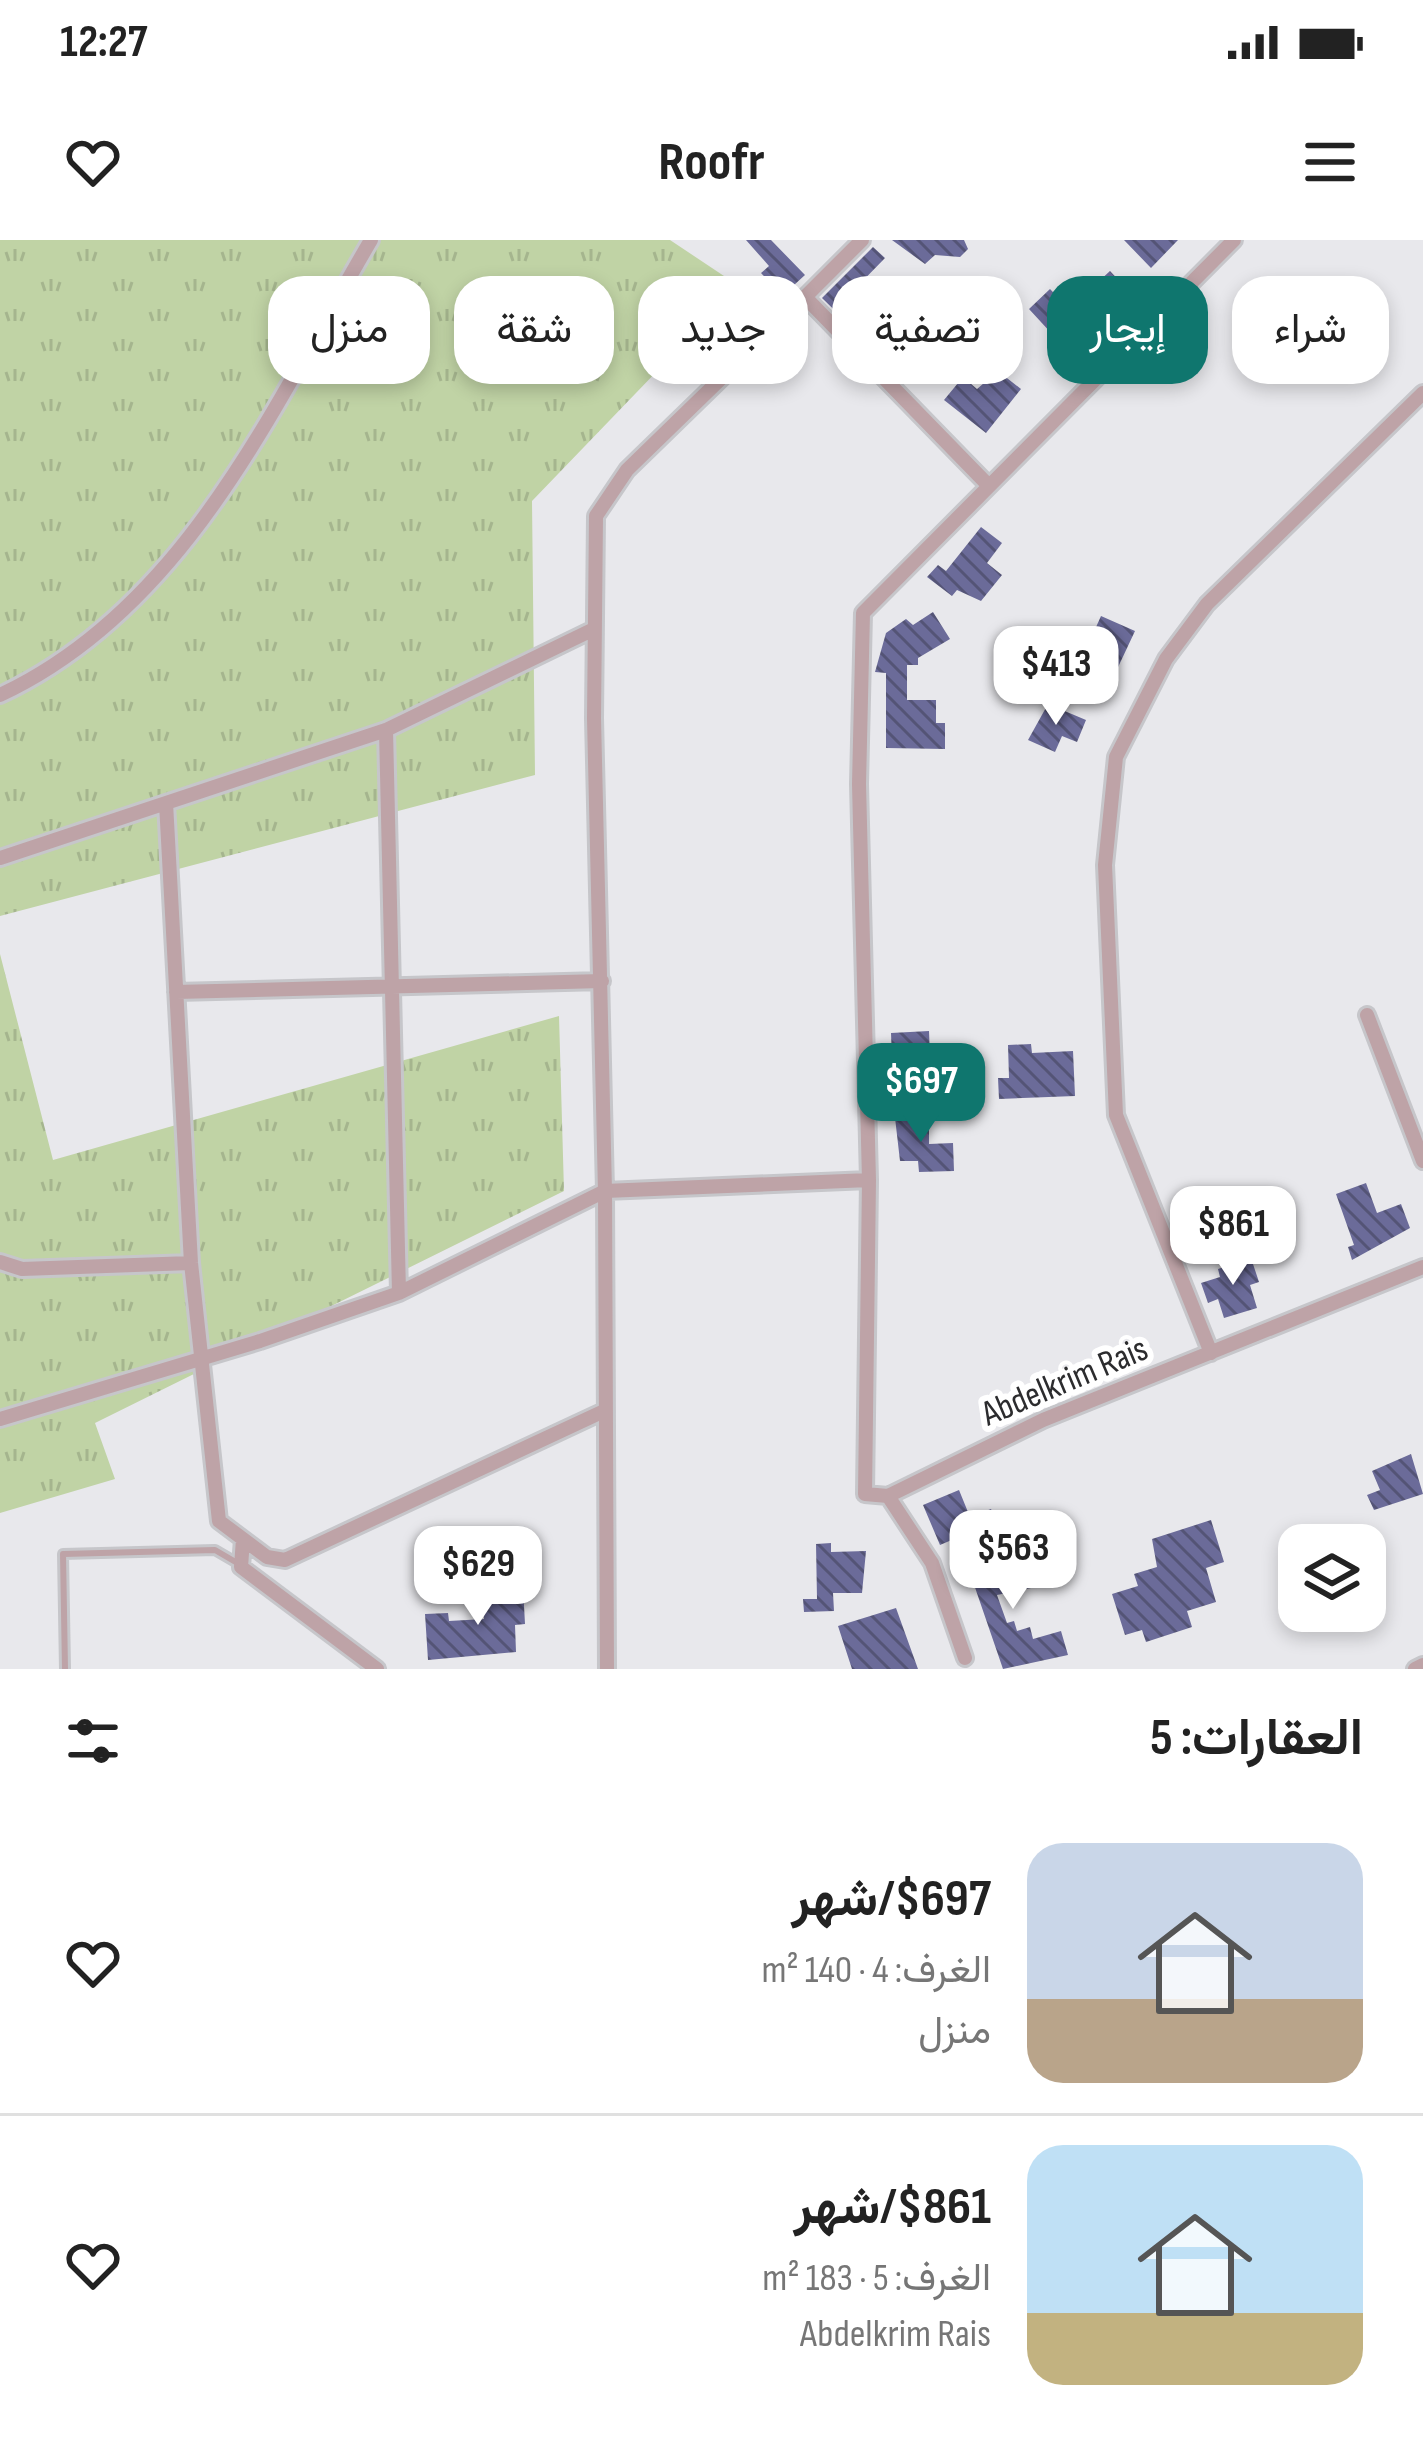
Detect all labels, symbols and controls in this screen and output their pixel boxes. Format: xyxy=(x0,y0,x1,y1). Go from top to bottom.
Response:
text: 12:27 xyxy=(60,15,147,70)
icon: heart xyxy=(60,129,126,195)
icon: menu xyxy=(1297,129,1363,195)
text: Roofr xyxy=(658,130,765,195)
chip: منزل xyxy=(268,276,430,384)
chip: شقة xyxy=(454,276,614,384)
chip: جديد xyxy=(638,276,808,384)
chip: تصفية xyxy=(832,276,1023,384)
chip: إيجار xyxy=(1047,276,1208,384)
chip: شراء xyxy=(1232,276,1389,384)
pin: $413 xyxy=(985,626,1127,728)
text: $413 xyxy=(1021,641,1091,688)
pin: $697 xyxy=(850,1043,992,1145)
text: $697 xyxy=(884,1058,958,1105)
pin: $861 xyxy=(1162,1186,1304,1288)
text: $861 xyxy=(1197,1201,1269,1248)
street label: Abdelkrim Rais xyxy=(975,1328,1155,1437)
pin: $563 xyxy=(942,1510,1084,1612)
map controls xyxy=(1278,1524,1386,1632)
button: layers xyxy=(1278,1524,1386,1632)
text: $563 xyxy=(977,1525,1049,1572)
pin: $629 xyxy=(407,1526,549,1628)
text: $629 xyxy=(441,1541,515,1588)
icon: filters xyxy=(60,1708,126,1774)
text: العقارات: 5 xyxy=(1150,1708,1363,1769)
text: $697/شهر xyxy=(792,1869,991,1930)
icon: home xyxy=(1123,1891,1267,2035)
icon: heart xyxy=(60,1930,126,1996)
text: الغرف: 4 · 140 m² xyxy=(761,1947,991,1994)
text: منزل xyxy=(918,2008,991,2055)
text: $861/شهر xyxy=(794,2177,991,2238)
icon: home xyxy=(1123,2193,1267,2337)
icon: heart xyxy=(60,2232,126,2298)
text: الغرف: 5 · 183 m² xyxy=(762,2255,991,2302)
text: Abdelkrim Rais xyxy=(800,2311,991,2358)

